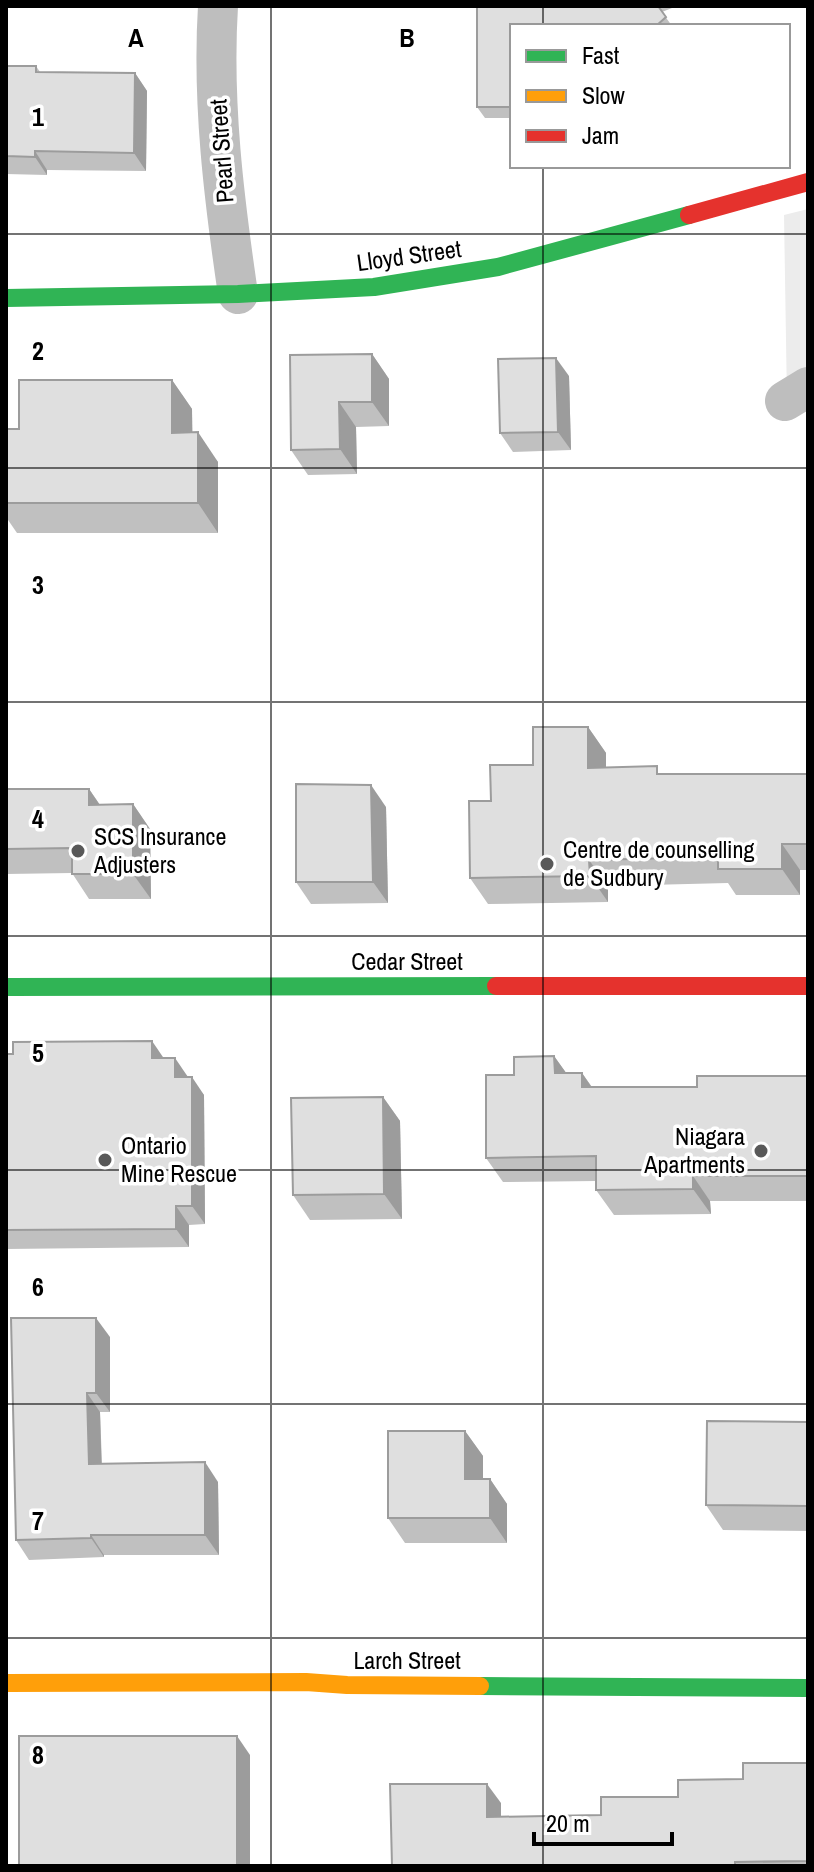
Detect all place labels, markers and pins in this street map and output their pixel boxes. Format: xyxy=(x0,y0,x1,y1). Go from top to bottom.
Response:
place label: SCS Insurance Adjusters xyxy=(93,820,226,880)
place label: Centre de counselling de Sudbury xyxy=(563,833,755,893)
marker: SCS Insurance Adjusters xyxy=(69,842,87,860)
marker: Centre de counselling de Sudbury xyxy=(538,855,556,873)
place label: Niagara Apartments xyxy=(643,1120,745,1180)
place label: Ontario Mine Rescue xyxy=(121,1129,237,1189)
marker: Niagara Apartments xyxy=(752,1142,770,1160)
marker: Ontario Mine Rescue xyxy=(96,1151,114,1169)

